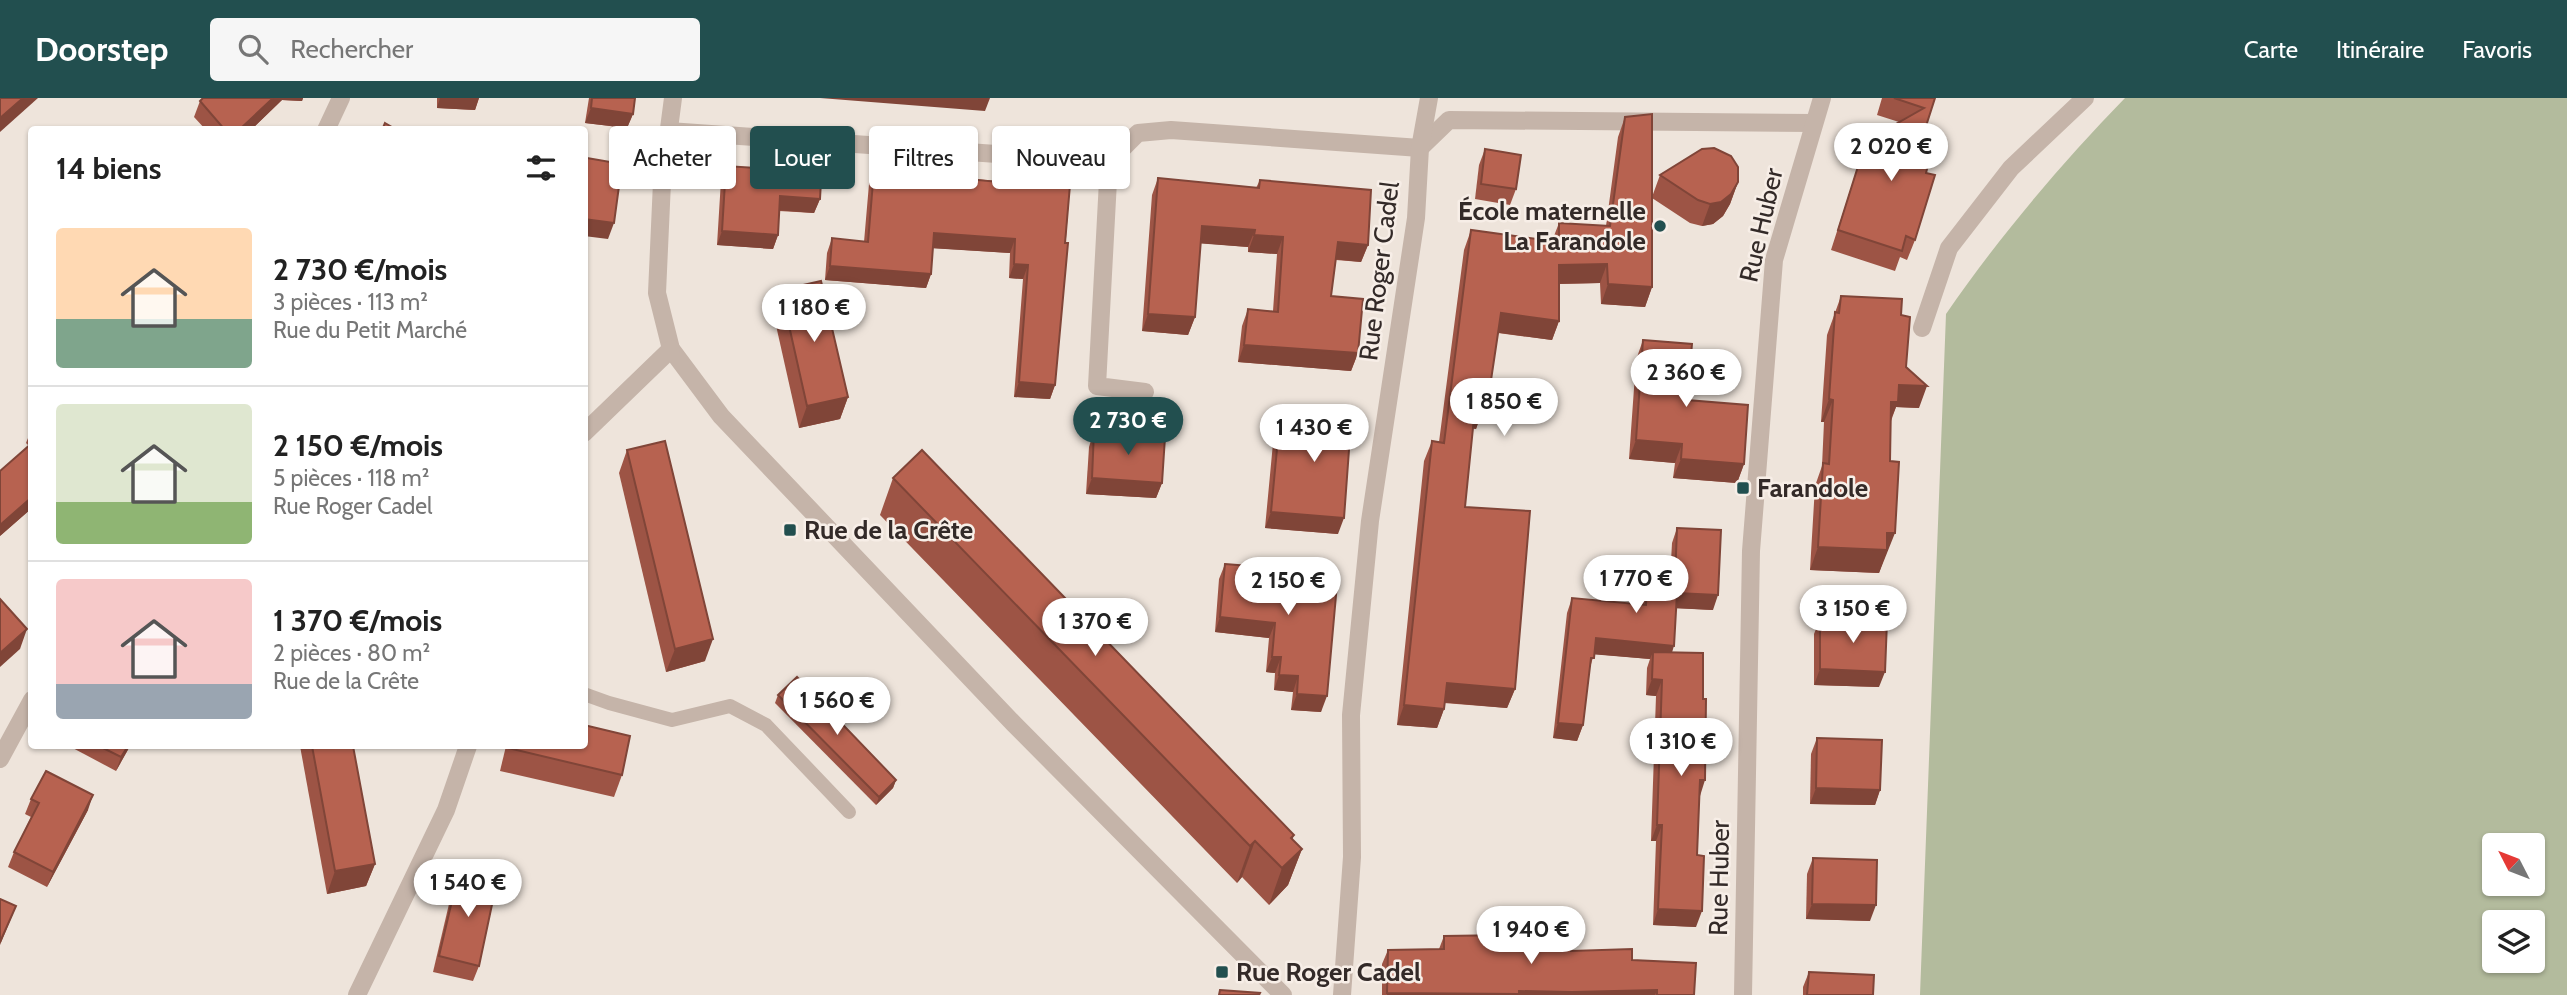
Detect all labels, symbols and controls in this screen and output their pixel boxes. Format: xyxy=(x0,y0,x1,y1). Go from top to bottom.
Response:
search box xyxy=(210,18,700,81)
text: Doorstep xyxy=(35,29,168,69)
icon: search xyxy=(234,30,272,68)
text: Rechercher xyxy=(290,33,413,65)
text: Carte xyxy=(2244,35,2298,64)
text: Itinéraire xyxy=(2336,35,2424,64)
text: Favoris xyxy=(2462,35,2532,64)
pin: 2 020 € xyxy=(1826,123,1956,183)
chip: Acheter xyxy=(609,126,736,189)
chip: Louer xyxy=(750,126,855,189)
chip: Filtres xyxy=(869,126,978,189)
chip: Nouveau xyxy=(992,126,1130,189)
text: 2 020 € xyxy=(1850,132,1932,160)
icon: filters xyxy=(522,149,560,187)
text: 14 biens xyxy=(56,150,161,187)
street label: Rue Huber xyxy=(1732,164,1790,285)
street label: Rue Roger Cadel xyxy=(1352,180,1406,362)
place label: École maternelle La Farandole xyxy=(1458,195,1646,257)
marker: École maternelle La Farandole xyxy=(1652,218,1668,234)
text: 2 730 €/mois xyxy=(273,251,447,288)
icon: home xyxy=(112,256,196,340)
pin: 1 180 € xyxy=(749,285,879,344)
text: 3 pièces · 113 m² xyxy=(273,288,428,316)
text: 1 180 € xyxy=(778,293,850,321)
text: Rue du Petit Marché xyxy=(273,316,467,344)
pin: 2 360 € xyxy=(1621,350,1751,409)
text: 2 360 € xyxy=(1647,358,1725,386)
pin: 1 850 € xyxy=(1439,378,1569,438)
text: 1 850 € xyxy=(1466,387,1542,415)
pin: 2 730 € xyxy=(1063,398,1193,457)
pin: 1 430 € xyxy=(1249,404,1379,464)
text: 2 730 € xyxy=(1089,406,1167,434)
text: 1 430 € xyxy=(1276,413,1352,441)
text: 2 150 €/mois xyxy=(273,427,443,464)
icon: home xyxy=(112,432,196,516)
text: 5 pièces · 118 m² xyxy=(273,464,429,492)
place label: Farandole xyxy=(1757,472,1868,504)
marker: Farandole xyxy=(1735,480,1751,496)
text: Rue Roger Cadel xyxy=(273,492,433,520)
place label: Rue de la Crête xyxy=(804,514,973,546)
marker: Rue de la Crête xyxy=(782,522,798,538)
pin: 1 770 € xyxy=(1571,556,1701,615)
pin: 2 150 € xyxy=(1223,558,1353,617)
text: 1 770 € xyxy=(1599,564,1673,592)
text: 2 150 € xyxy=(1251,566,1325,594)
pin: 3 150 € xyxy=(1788,586,1918,645)
text: 3 150 € xyxy=(1816,594,1890,622)
pin: 1 370 € xyxy=(1030,598,1160,658)
text: 1 370 €/mois xyxy=(273,602,442,639)
icon: home xyxy=(112,607,196,691)
text: 1 370 € xyxy=(1058,607,1132,635)
text: 2 pièces · 80 m² xyxy=(273,639,430,667)
text: Rue de la Crête xyxy=(273,667,419,695)
pin: 1 560 € xyxy=(772,678,902,737)
text: 1 560 € xyxy=(799,686,875,714)
pin: 1 310 € xyxy=(1616,718,1746,778)
text: 1 310 € xyxy=(1646,727,1716,755)
street label: Rue Huber xyxy=(1702,819,1736,936)
north arrow xyxy=(2482,833,2544,896)
map controls xyxy=(2482,833,2545,973)
pin: 1 540 € xyxy=(403,860,533,919)
text: 1 540 € xyxy=(430,868,506,896)
pin: 1 940 € xyxy=(1466,906,1596,966)
button: layers xyxy=(2482,910,2545,973)
text: 1 940 € xyxy=(1492,915,1570,943)
place label: Rue Roger Cadel xyxy=(1236,956,1421,988)
marker: Rue Roger Cadel xyxy=(1214,964,1230,980)

